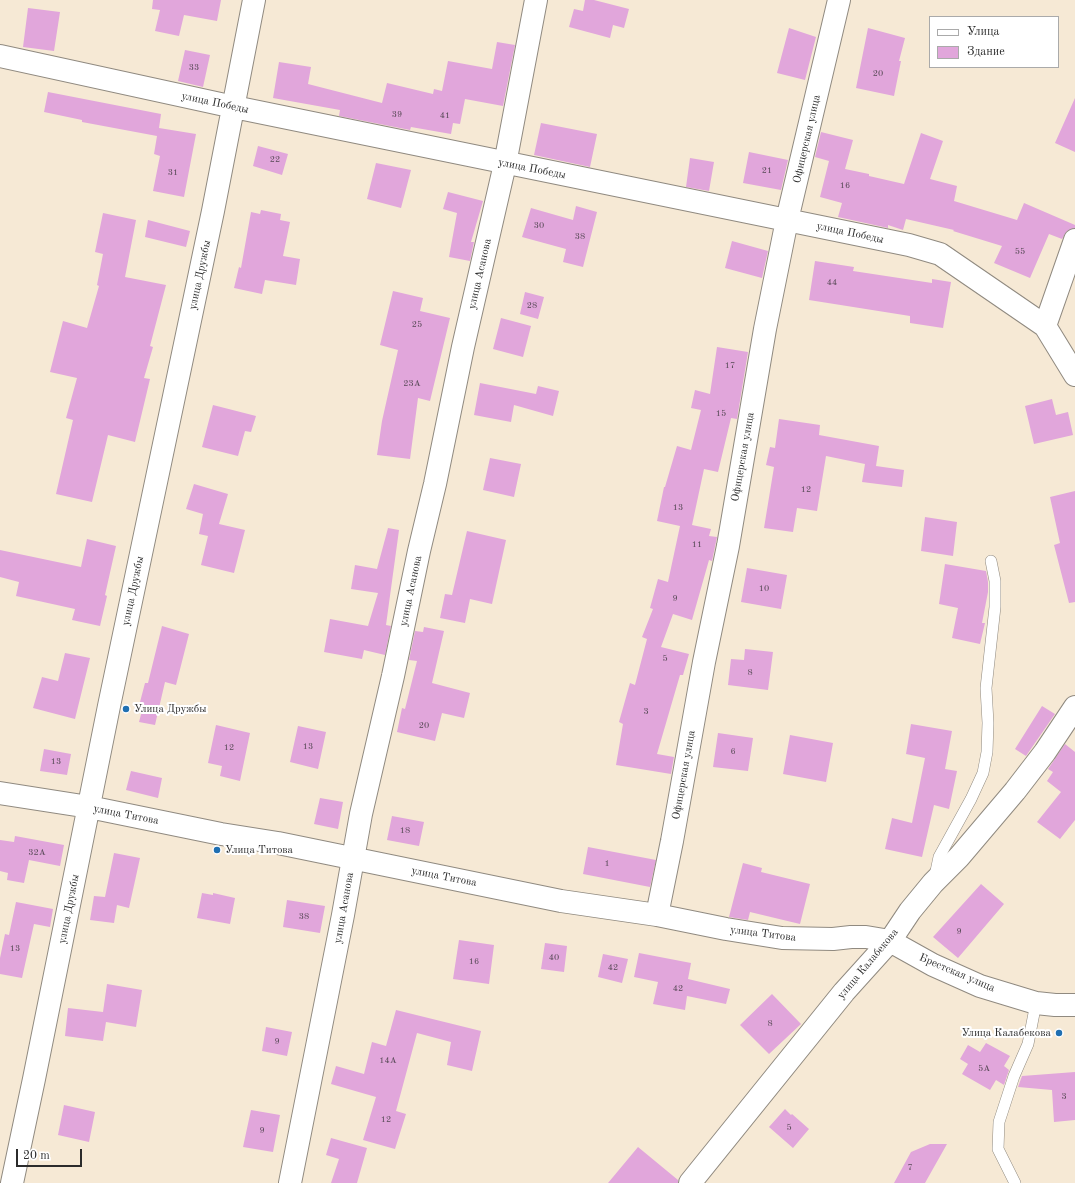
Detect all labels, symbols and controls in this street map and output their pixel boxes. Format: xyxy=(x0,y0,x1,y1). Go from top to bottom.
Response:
legend xyxy=(929,16,1059,68)
text: Улица xyxy=(967,26,1000,38)
text: Здание xyxy=(967,46,1005,58)
house number: 33 xyxy=(189,63,199,73)
house number: 20 xyxy=(873,69,883,79)
street label: улица Победы xyxy=(180,89,250,117)
street label: Офицерская улица xyxy=(790,93,824,185)
house number: 39 xyxy=(392,110,402,120)
house number: 41 xyxy=(440,111,450,121)
house number: 22 xyxy=(270,155,280,165)
street label: улица Победы xyxy=(497,156,567,182)
house number: 21 xyxy=(762,166,772,176)
house number: 31 xyxy=(168,168,178,178)
house number: 16 xyxy=(840,181,850,191)
street label: улица Победы xyxy=(815,219,885,247)
house number: 30 xyxy=(534,221,544,231)
house number: 38 xyxy=(575,232,585,242)
street label: улица Асанова xyxy=(465,237,495,311)
street label: улица Дружбы xyxy=(186,239,214,311)
house number: 55 xyxy=(1015,247,1025,257)
house number: 44 xyxy=(827,278,837,288)
house number: 28 xyxy=(527,301,537,311)
house number: 25 xyxy=(412,320,422,330)
house number: 17 xyxy=(725,361,735,371)
house number: 23А xyxy=(403,379,421,389)
house number: 15 xyxy=(716,409,726,419)
street label: Офицерская улица xyxy=(729,411,757,503)
house number: 12 xyxy=(801,485,811,495)
house number: 13 xyxy=(673,503,683,513)
house number: 11 xyxy=(692,540,702,550)
street label: улица Асанова xyxy=(397,554,425,628)
street label: улица Дружбы xyxy=(119,555,147,627)
house number: 10 xyxy=(759,584,769,594)
house number: 9 xyxy=(672,594,678,604)
house number: 5 xyxy=(662,654,668,664)
house number: 8 xyxy=(747,668,753,678)
place label: Улица Дружбы xyxy=(134,702,207,716)
marker: Улица Дружбы xyxy=(121,704,131,714)
house number: 3 xyxy=(643,707,649,717)
house number: 20 xyxy=(419,721,429,731)
street label: Офицерская улица xyxy=(670,729,698,821)
house number: 13 xyxy=(303,742,313,752)
house number: 12 xyxy=(224,743,234,753)
house number: 6 xyxy=(730,747,736,757)
house number: 13 xyxy=(51,757,61,767)
street label: улица Титова xyxy=(92,802,160,828)
house number: 18 xyxy=(400,826,410,836)
place label: Улица Титова xyxy=(225,843,293,857)
marker: Улица Титова xyxy=(212,845,222,855)
house number: 32А xyxy=(28,848,46,858)
house number: 1 xyxy=(604,859,610,869)
street label: улица Титова xyxy=(410,864,478,890)
street label: улица Асанова xyxy=(331,871,357,945)
street label: улица Дружбы xyxy=(56,873,82,945)
house number: 38 xyxy=(299,912,309,922)
street label: улица Титова xyxy=(729,923,797,945)
street label: улица Калабекова xyxy=(835,926,901,1002)
house number: 9 xyxy=(956,927,962,937)
house number: 13 xyxy=(10,944,20,954)
street label: Брестская улица xyxy=(917,951,997,995)
house number: 40 xyxy=(549,953,559,963)
house number: 16 xyxy=(469,957,479,967)
house number: 42 xyxy=(608,963,618,973)
house number: 42 xyxy=(673,984,683,994)
house number: 8 xyxy=(767,1019,773,1029)
place label: Улица Калабекова xyxy=(961,1026,1051,1040)
marker: Улица Калабекова xyxy=(1054,1028,1064,1038)
house number: 9 xyxy=(274,1037,280,1047)
house number: 14А xyxy=(379,1056,397,1066)
house number: 5А xyxy=(978,1064,990,1074)
house number: 3 xyxy=(1061,1092,1067,1102)
house number: 12 xyxy=(381,1115,391,1125)
house number: 5 xyxy=(786,1123,792,1133)
house number: 9 xyxy=(259,1126,265,1136)
scale bar xyxy=(18,1141,84,1167)
text: 20 m xyxy=(23,1150,50,1162)
house number: 7 xyxy=(907,1163,913,1173)

